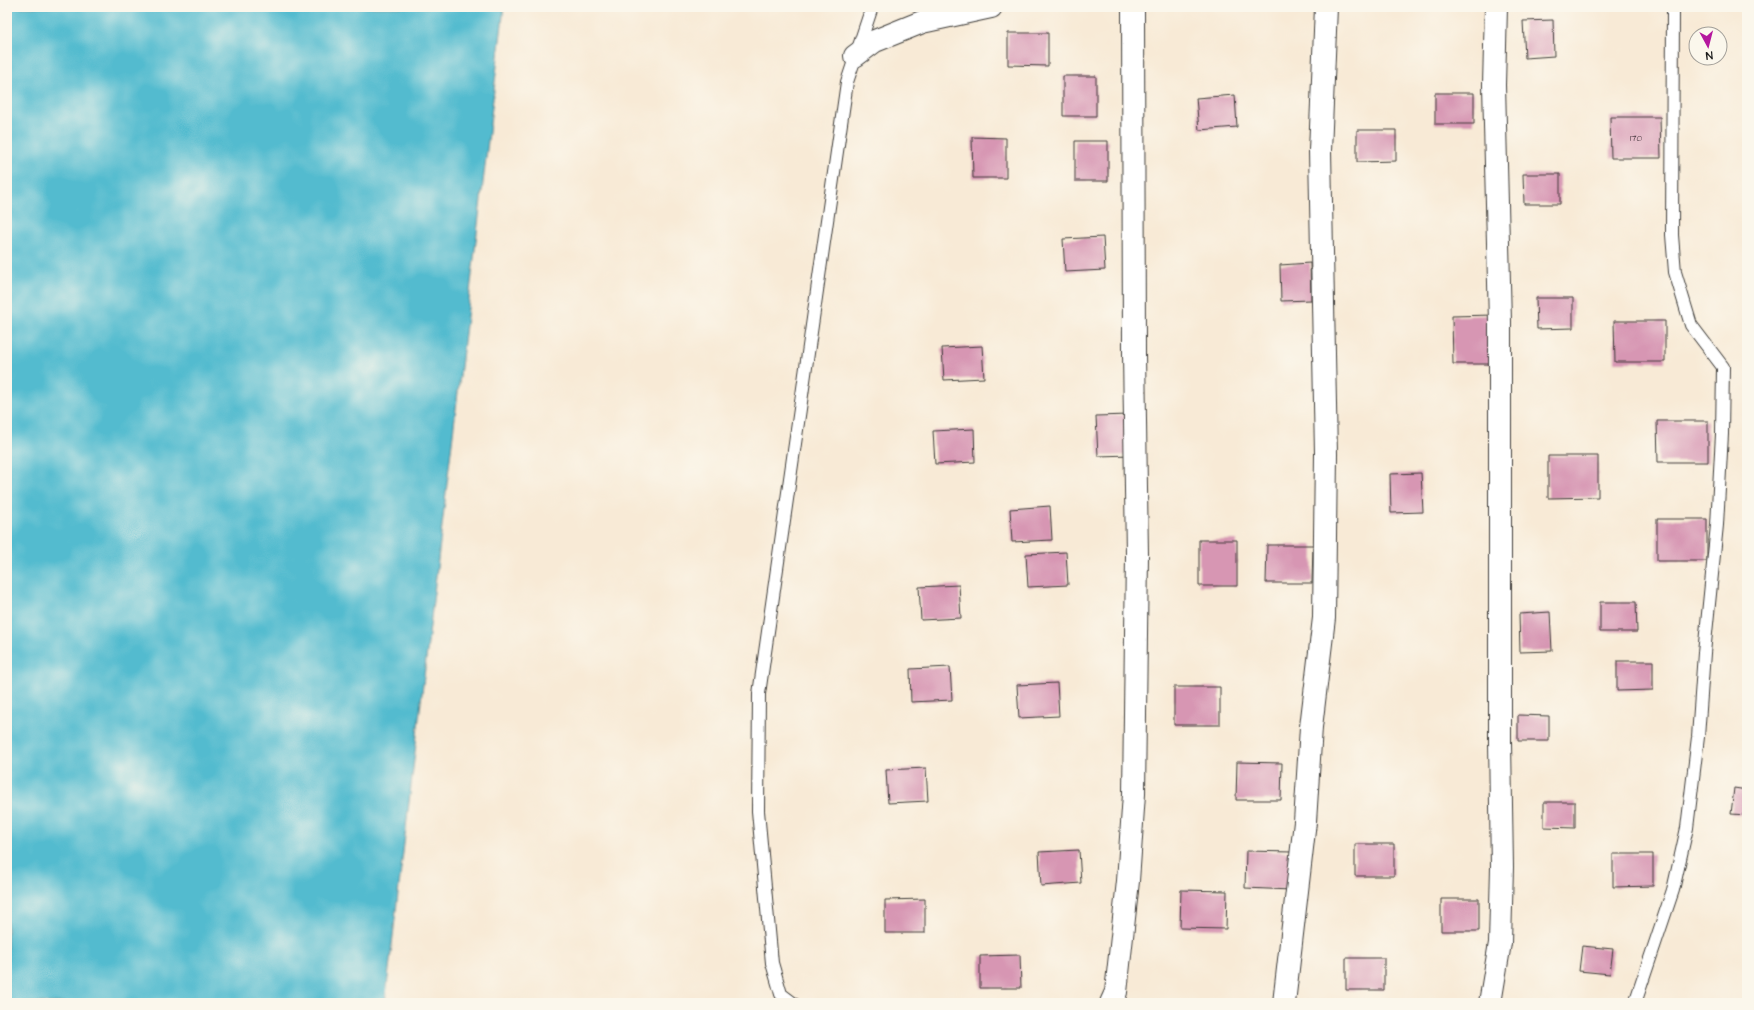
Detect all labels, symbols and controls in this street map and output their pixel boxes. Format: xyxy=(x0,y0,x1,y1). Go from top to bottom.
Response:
north arrow xyxy=(1688,26,1728,66)
text: N xyxy=(1705,48,1713,63)
house number: 170 xyxy=(1630,132,1643,145)

